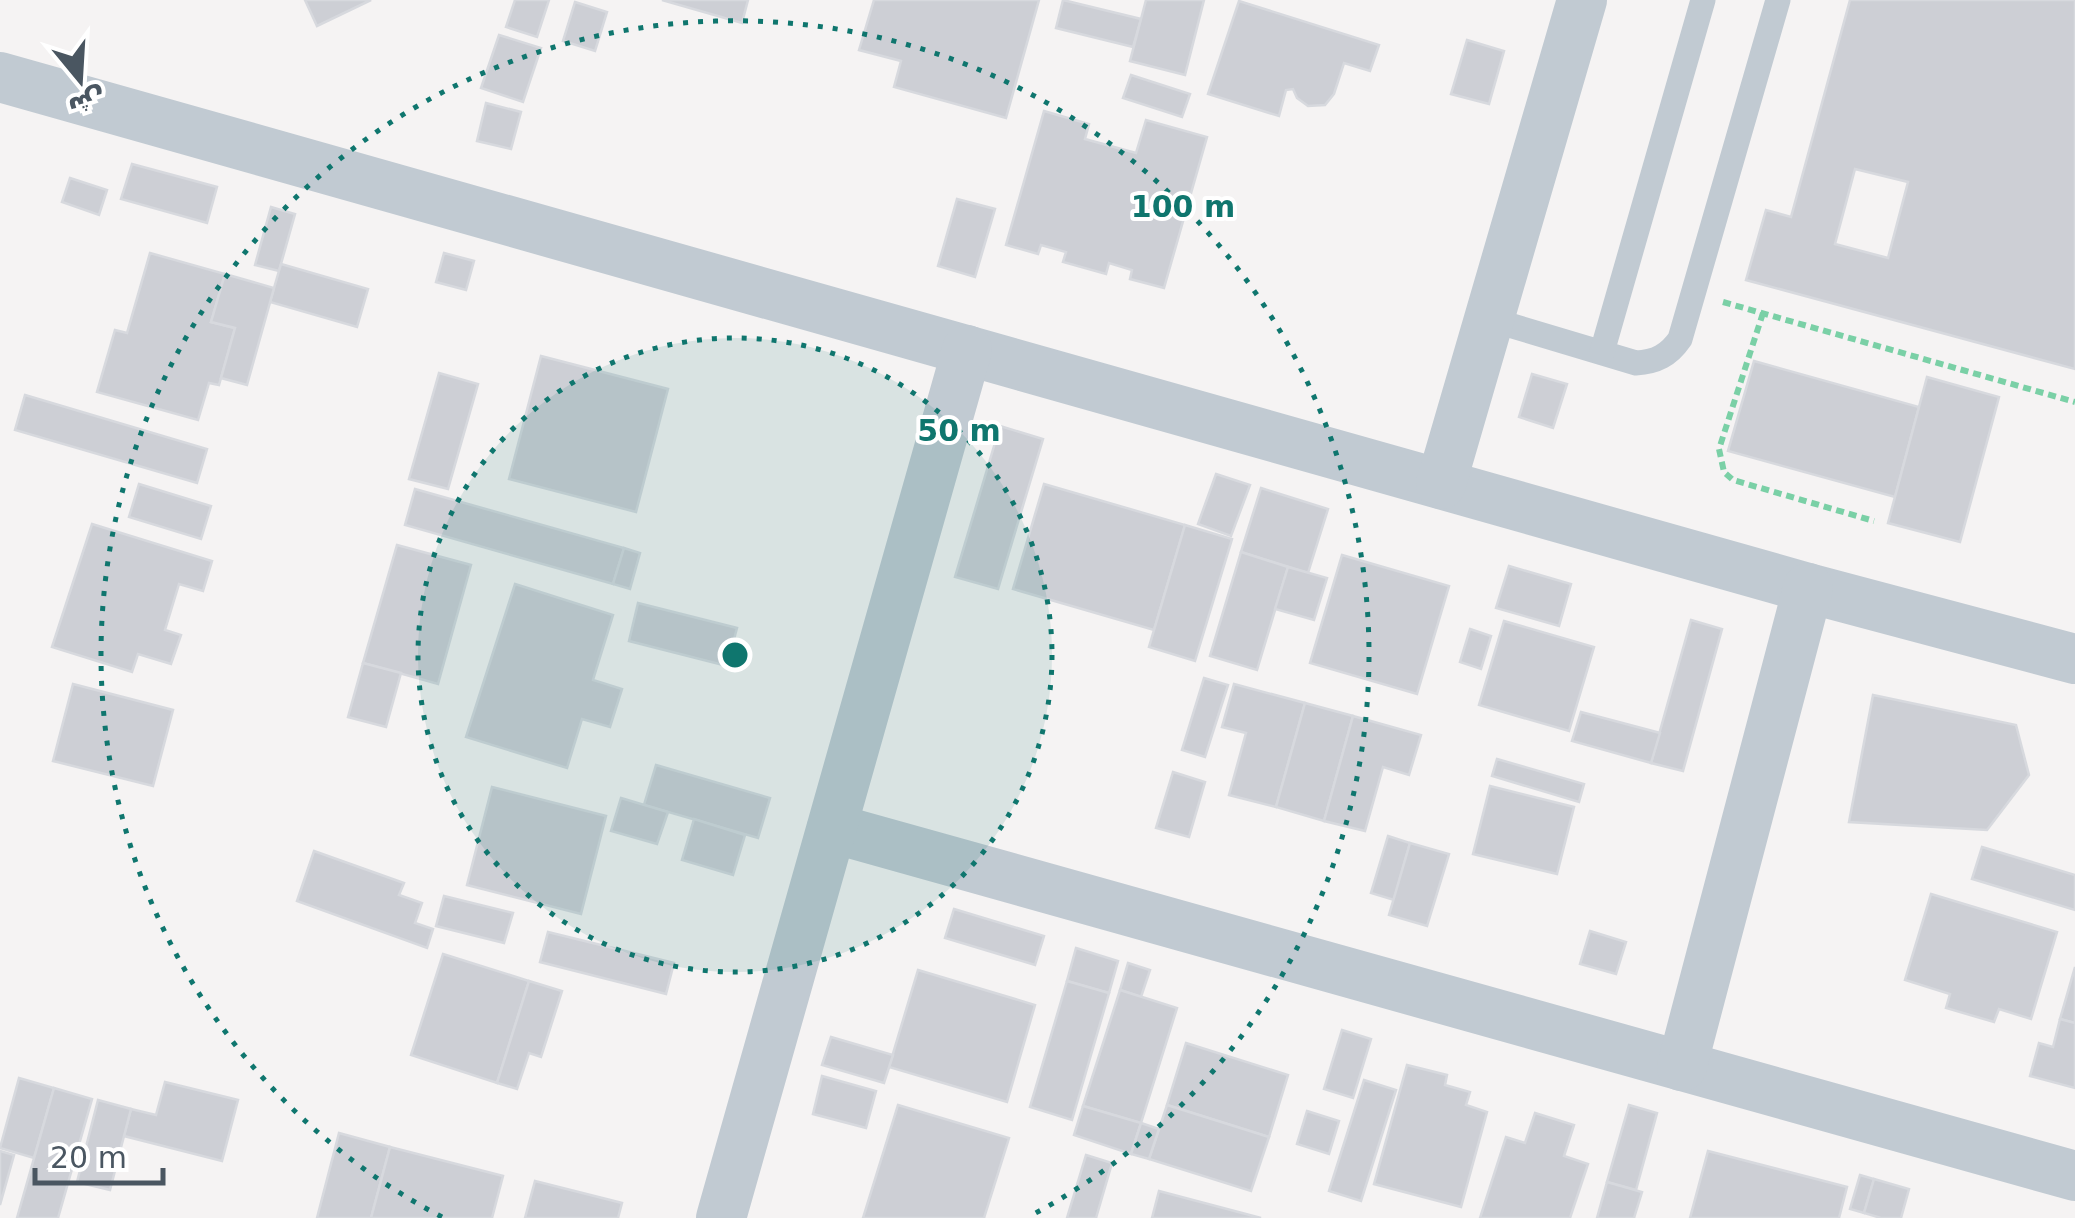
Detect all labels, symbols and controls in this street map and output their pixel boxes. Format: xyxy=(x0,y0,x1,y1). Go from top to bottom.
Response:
north arrow xyxy=(30,30,130,130)
text: ش xyxy=(64,82,111,125)
text: 100 m xyxy=(1131,189,1235,224)
text: 50 m xyxy=(917,413,1001,448)
centre of rings xyxy=(717,637,753,673)
scale bar xyxy=(35,1123,162,1185)
text: 20 m xyxy=(50,1140,127,1175)

